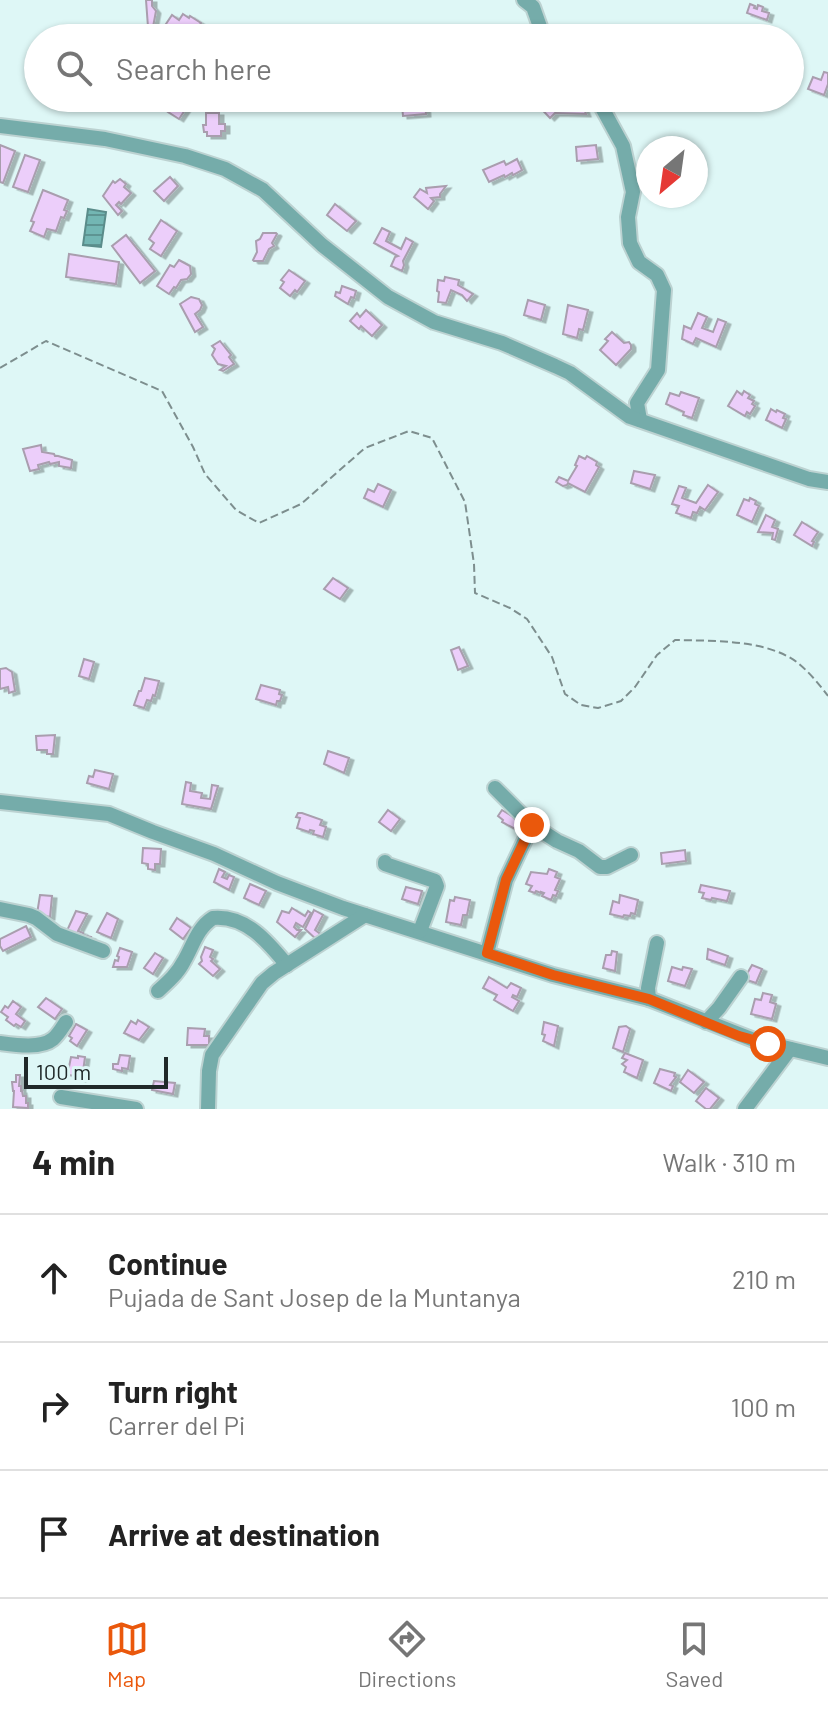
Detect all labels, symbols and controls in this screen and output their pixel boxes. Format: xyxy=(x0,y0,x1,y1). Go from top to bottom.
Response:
search box xyxy=(24,24,804,112)
icon: search xyxy=(52,46,96,90)
text: Search here xyxy=(116,50,272,86)
north arrow xyxy=(636,136,708,208)
route end xyxy=(514,807,550,843)
route start xyxy=(750,1026,786,1062)
scale bar xyxy=(24,1053,168,1089)
text: 100 m xyxy=(36,1058,91,1084)
text: 4 min xyxy=(32,1141,115,1182)
text: Walk · 310 m xyxy=(663,1146,796,1177)
text: Continue xyxy=(108,1245,228,1281)
icon: ahead xyxy=(32,1256,76,1300)
text: 210 m xyxy=(732,1263,796,1294)
text: Pujada de Sant Josep de la Muntanya xyxy=(108,1281,521,1312)
text: Turn right xyxy=(108,1373,238,1409)
icon: right xyxy=(32,1384,76,1428)
text: 100 m xyxy=(731,1391,796,1422)
text: Carrer del Pi xyxy=(108,1409,245,1440)
icon: arrive xyxy=(32,1512,76,1556)
text: Arrive at destination xyxy=(108,1516,380,1552)
tab: Map xyxy=(105,1617,149,1691)
tab: Directions xyxy=(358,1617,456,1691)
tab: Saved xyxy=(666,1617,723,1691)

